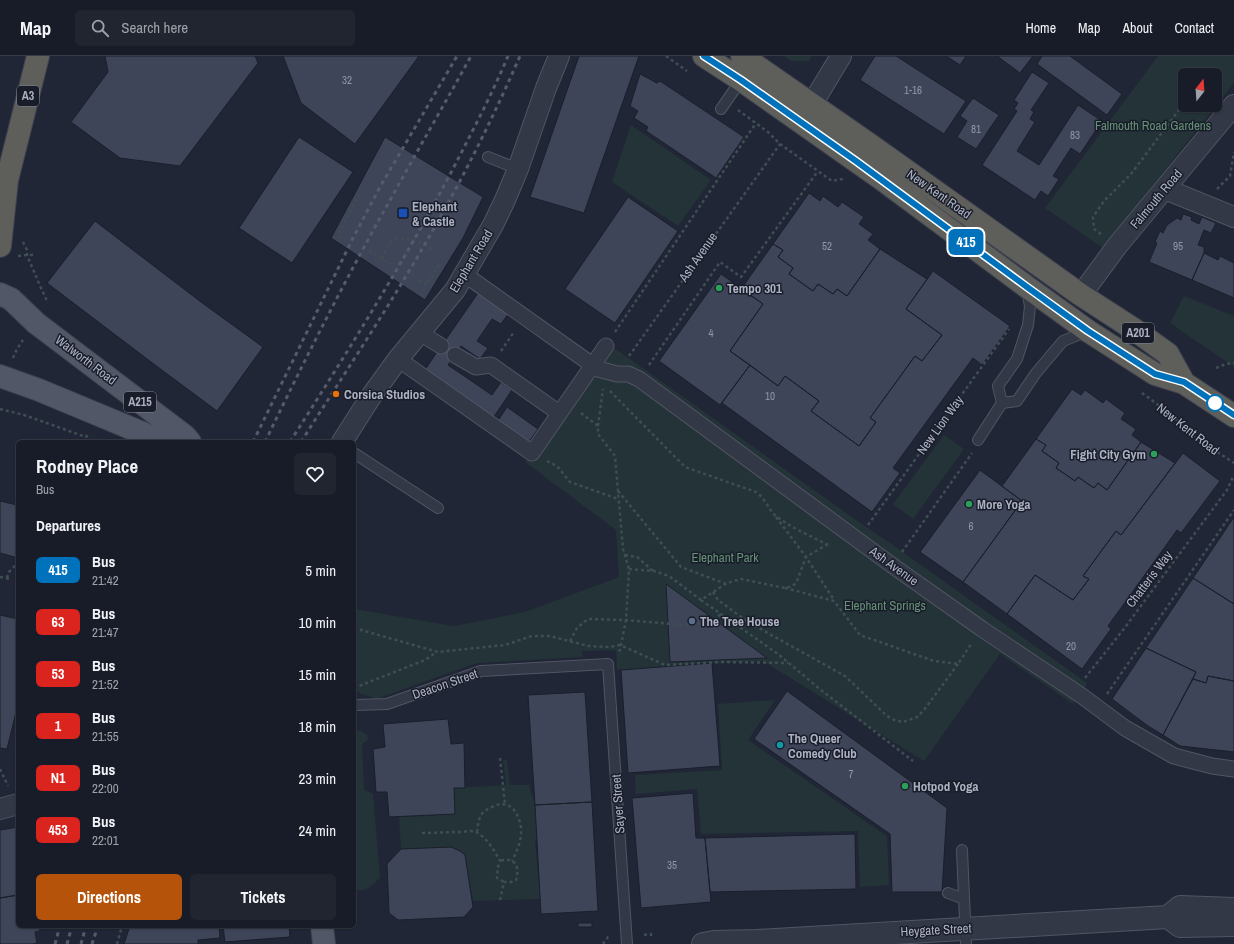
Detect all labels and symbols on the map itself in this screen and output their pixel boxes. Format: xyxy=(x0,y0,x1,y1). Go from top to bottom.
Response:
north arrow xyxy=(1178,68,1222,112)
house number: 32 xyxy=(342,73,352,87)
house number: 1-16 xyxy=(904,83,922,97)
road number: A3 xyxy=(17,86,39,106)
park label: Falmouth Road Gardens xyxy=(1095,117,1211,134)
house number: 81 xyxy=(971,122,981,136)
house number: 83 xyxy=(1070,128,1080,142)
street label: New Kent Road xyxy=(904,166,975,222)
street label: Falmouth Road xyxy=(1126,166,1186,232)
place label: Elephant & Castle xyxy=(412,198,457,230)
marker: Elephant & Castle xyxy=(397,207,409,219)
street label: Elephant Road xyxy=(446,226,496,296)
street label: Ash Avenue xyxy=(674,229,721,286)
line badge: 415 xyxy=(943,229,989,255)
house number: 52 xyxy=(822,239,832,253)
house number: 95 xyxy=(1173,239,1183,253)
place label: Tempo 301 xyxy=(727,280,782,297)
marker: Tempo 301 xyxy=(714,283,724,293)
road number: A201 xyxy=(1122,323,1154,343)
house number: 4 xyxy=(708,326,714,340)
street label: Walworth Road xyxy=(52,331,120,389)
place label: Corsica Studios xyxy=(344,386,425,403)
marker: Corsica Studios xyxy=(331,389,341,399)
house number: 10 xyxy=(765,389,775,403)
road number: A215 xyxy=(124,392,156,412)
street label: New Lion Way xyxy=(913,392,968,458)
unlabelled marker xyxy=(1206,394,1224,412)
street label: New Kent Road xyxy=(1153,399,1223,459)
place label: Fight City Gym xyxy=(1070,446,1146,463)
marker: Fight City Gym xyxy=(1149,449,1159,459)
place label: More Yoga xyxy=(977,496,1031,513)
marker: More Yoga xyxy=(964,499,974,509)
house number: 6 xyxy=(968,519,974,533)
street label: Ash Avenue xyxy=(865,542,922,590)
street label: Chatteris Way xyxy=(1122,547,1176,611)
park label: Elephant Park xyxy=(692,549,759,566)
park label: Elephant Springs xyxy=(844,597,926,614)
place label: The Tree House xyxy=(700,613,779,630)
marker: The Tree House xyxy=(687,616,697,626)
house number: 20 xyxy=(1066,639,1076,653)
street label: Deacon Street xyxy=(410,665,480,703)
place label: The Queer Comedy Club xyxy=(788,730,857,762)
marker: The Queer Comedy Club xyxy=(775,740,785,750)
house number: 7 xyxy=(848,767,854,781)
street label: Sayer Street xyxy=(607,774,629,834)
place label: Hotpod Yoga xyxy=(913,778,978,795)
marker: Hotpod Yoga xyxy=(900,781,910,791)
house number: 35 xyxy=(667,858,677,872)
street label: Heygate Street xyxy=(900,920,972,940)

